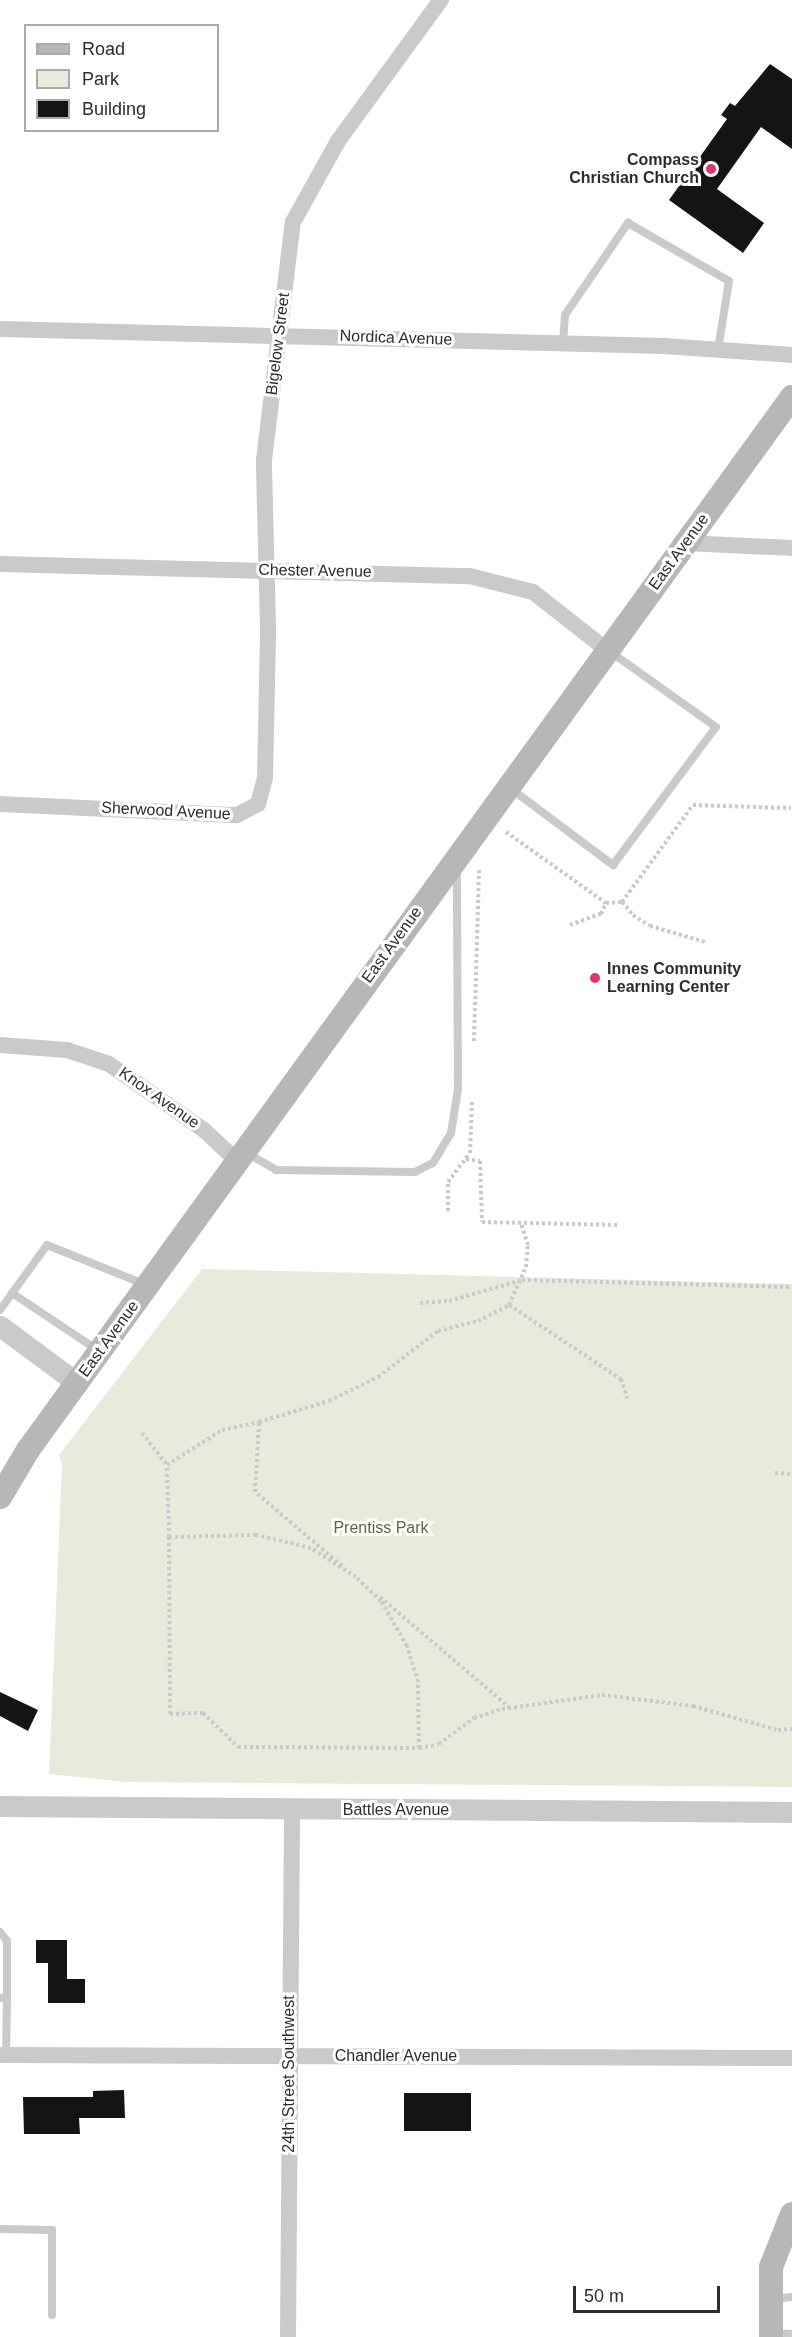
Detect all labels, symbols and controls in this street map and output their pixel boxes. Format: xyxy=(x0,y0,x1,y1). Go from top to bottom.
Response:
legend xyxy=(24,24,219,132)
text: Road xyxy=(82,39,125,59)
text: Park xyxy=(82,69,119,89)
text: Building xyxy=(82,99,146,119)
place label: Compass Christian Church xyxy=(569,150,699,188)
marker: Compass Christian Church xyxy=(704,162,718,176)
street label: Bigelow Street xyxy=(262,292,294,396)
street label: Nordica Avenue xyxy=(339,326,453,350)
street label: East Avenue xyxy=(645,510,713,594)
street label: Chester Avenue xyxy=(258,560,372,582)
street label: Sherwood Avenue xyxy=(100,798,232,824)
street label: East Avenue xyxy=(358,903,426,987)
place label: Innes Community Learning Center xyxy=(607,959,741,997)
marker: Innes Community Learning Center xyxy=(588,971,602,985)
street label: Knox Avenue xyxy=(115,1063,203,1133)
street label: East Avenue xyxy=(75,1297,143,1381)
park label: Prentiss Park xyxy=(333,1518,429,1538)
street label: Battles Avenue xyxy=(342,1800,450,1820)
street label: 24th Street Southwest xyxy=(279,1995,299,2153)
street label: Chandler Avenue xyxy=(334,2046,458,2066)
scale bar xyxy=(576,2274,723,2312)
text: 50 m xyxy=(584,2286,624,2306)

